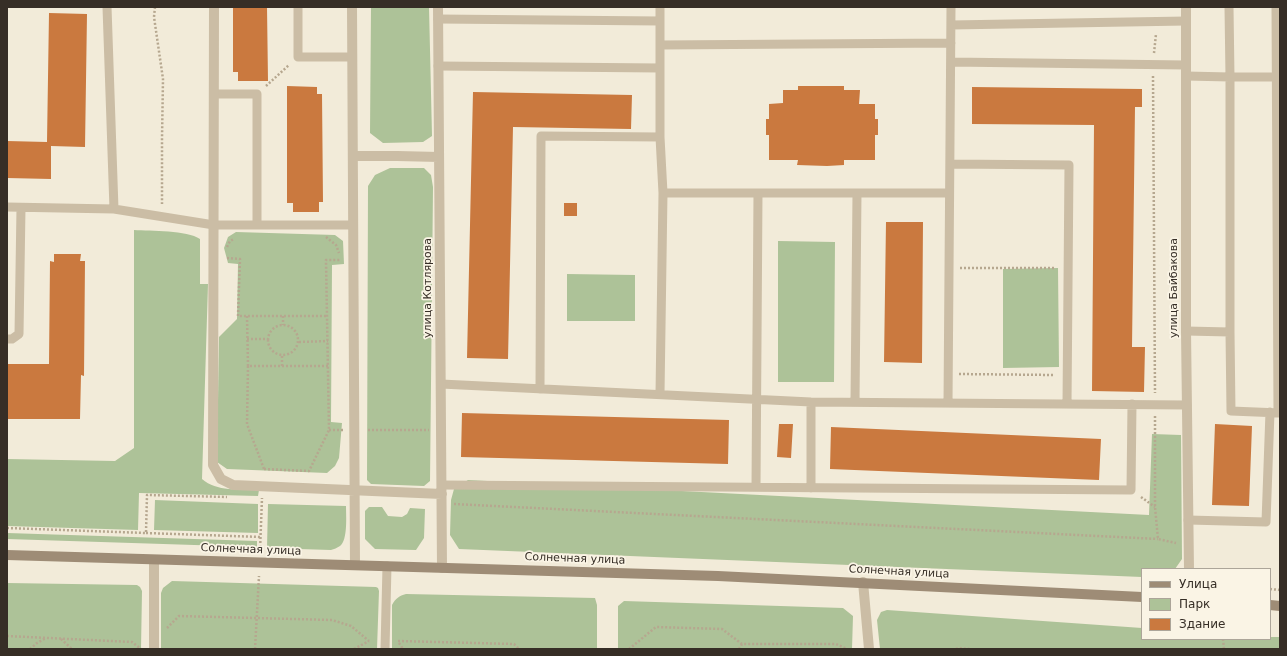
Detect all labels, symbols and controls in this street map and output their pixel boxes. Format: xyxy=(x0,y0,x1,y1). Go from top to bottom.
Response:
street label: улица Котлярова xyxy=(421,238,435,338)
street label: улица Байбакова xyxy=(1167,238,1181,338)
street label: Солнечная улица xyxy=(200,542,302,558)
street label: Солнечная улица xyxy=(524,551,626,567)
street label: Солнечная улица xyxy=(848,563,950,581)
legend xyxy=(1141,568,1271,640)
text: Улица xyxy=(1179,577,1217,591)
text: Парк xyxy=(1179,597,1210,611)
text: Здание xyxy=(1179,617,1225,631)

